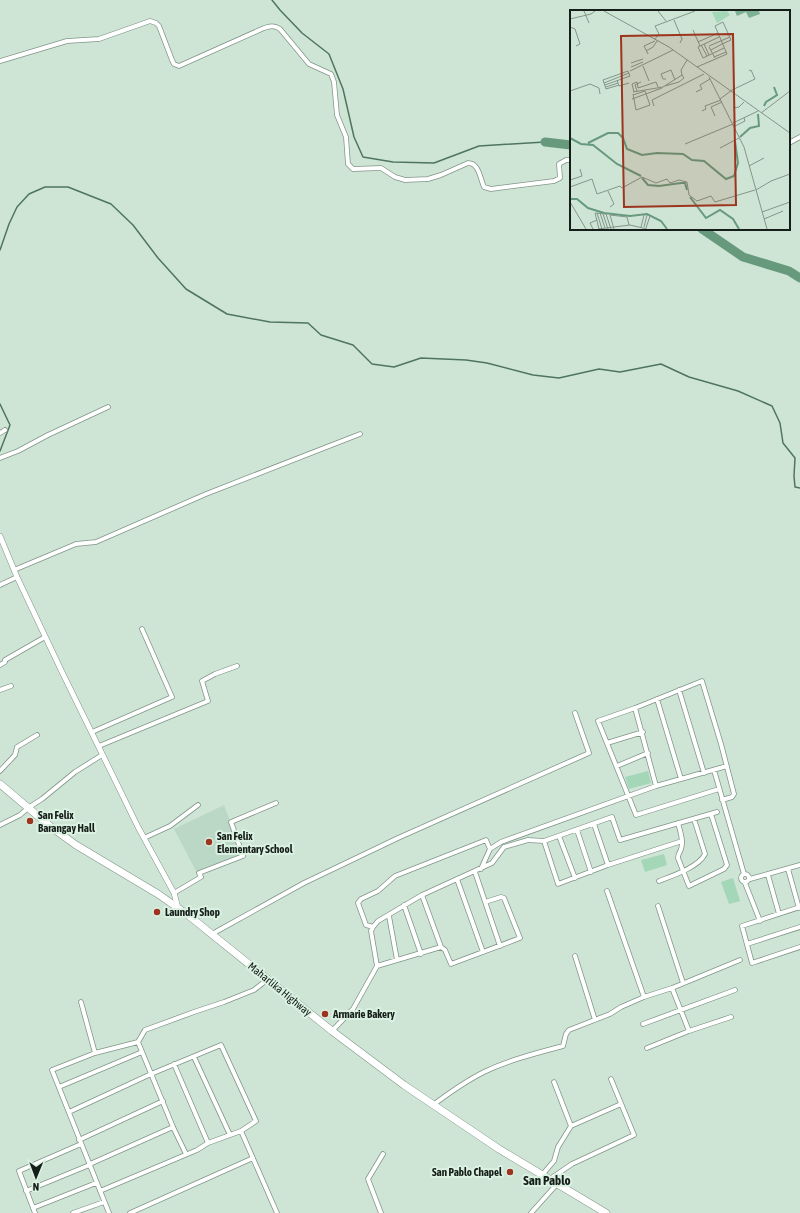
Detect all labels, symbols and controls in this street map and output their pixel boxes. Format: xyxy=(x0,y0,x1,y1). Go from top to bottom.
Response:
inset map xyxy=(570,10,790,230)
place label: San Felix Barangay Hall xyxy=(38,809,96,834)
marker: San Felix Barangay Hall xyxy=(25,816,35,826)
place label: San Felix Elementary School xyxy=(217,830,294,855)
marker: San Felix Elementary School xyxy=(204,837,214,847)
place label: Laundry Shop xyxy=(165,906,220,918)
marker: Laundry Shop xyxy=(152,907,162,917)
street label: Maharlika Highway xyxy=(246,960,315,1019)
place label: Armarie Bakery xyxy=(332,1008,395,1020)
marker: Armarie Bakery xyxy=(320,1009,330,1019)
north arrow xyxy=(16,1157,56,1197)
place label: San Pablo Chapel xyxy=(432,1166,503,1178)
marker: San Pablo Chapel xyxy=(505,1167,515,1177)
district label: San Pablo xyxy=(523,1173,571,1188)
text: N xyxy=(32,1181,39,1193)

